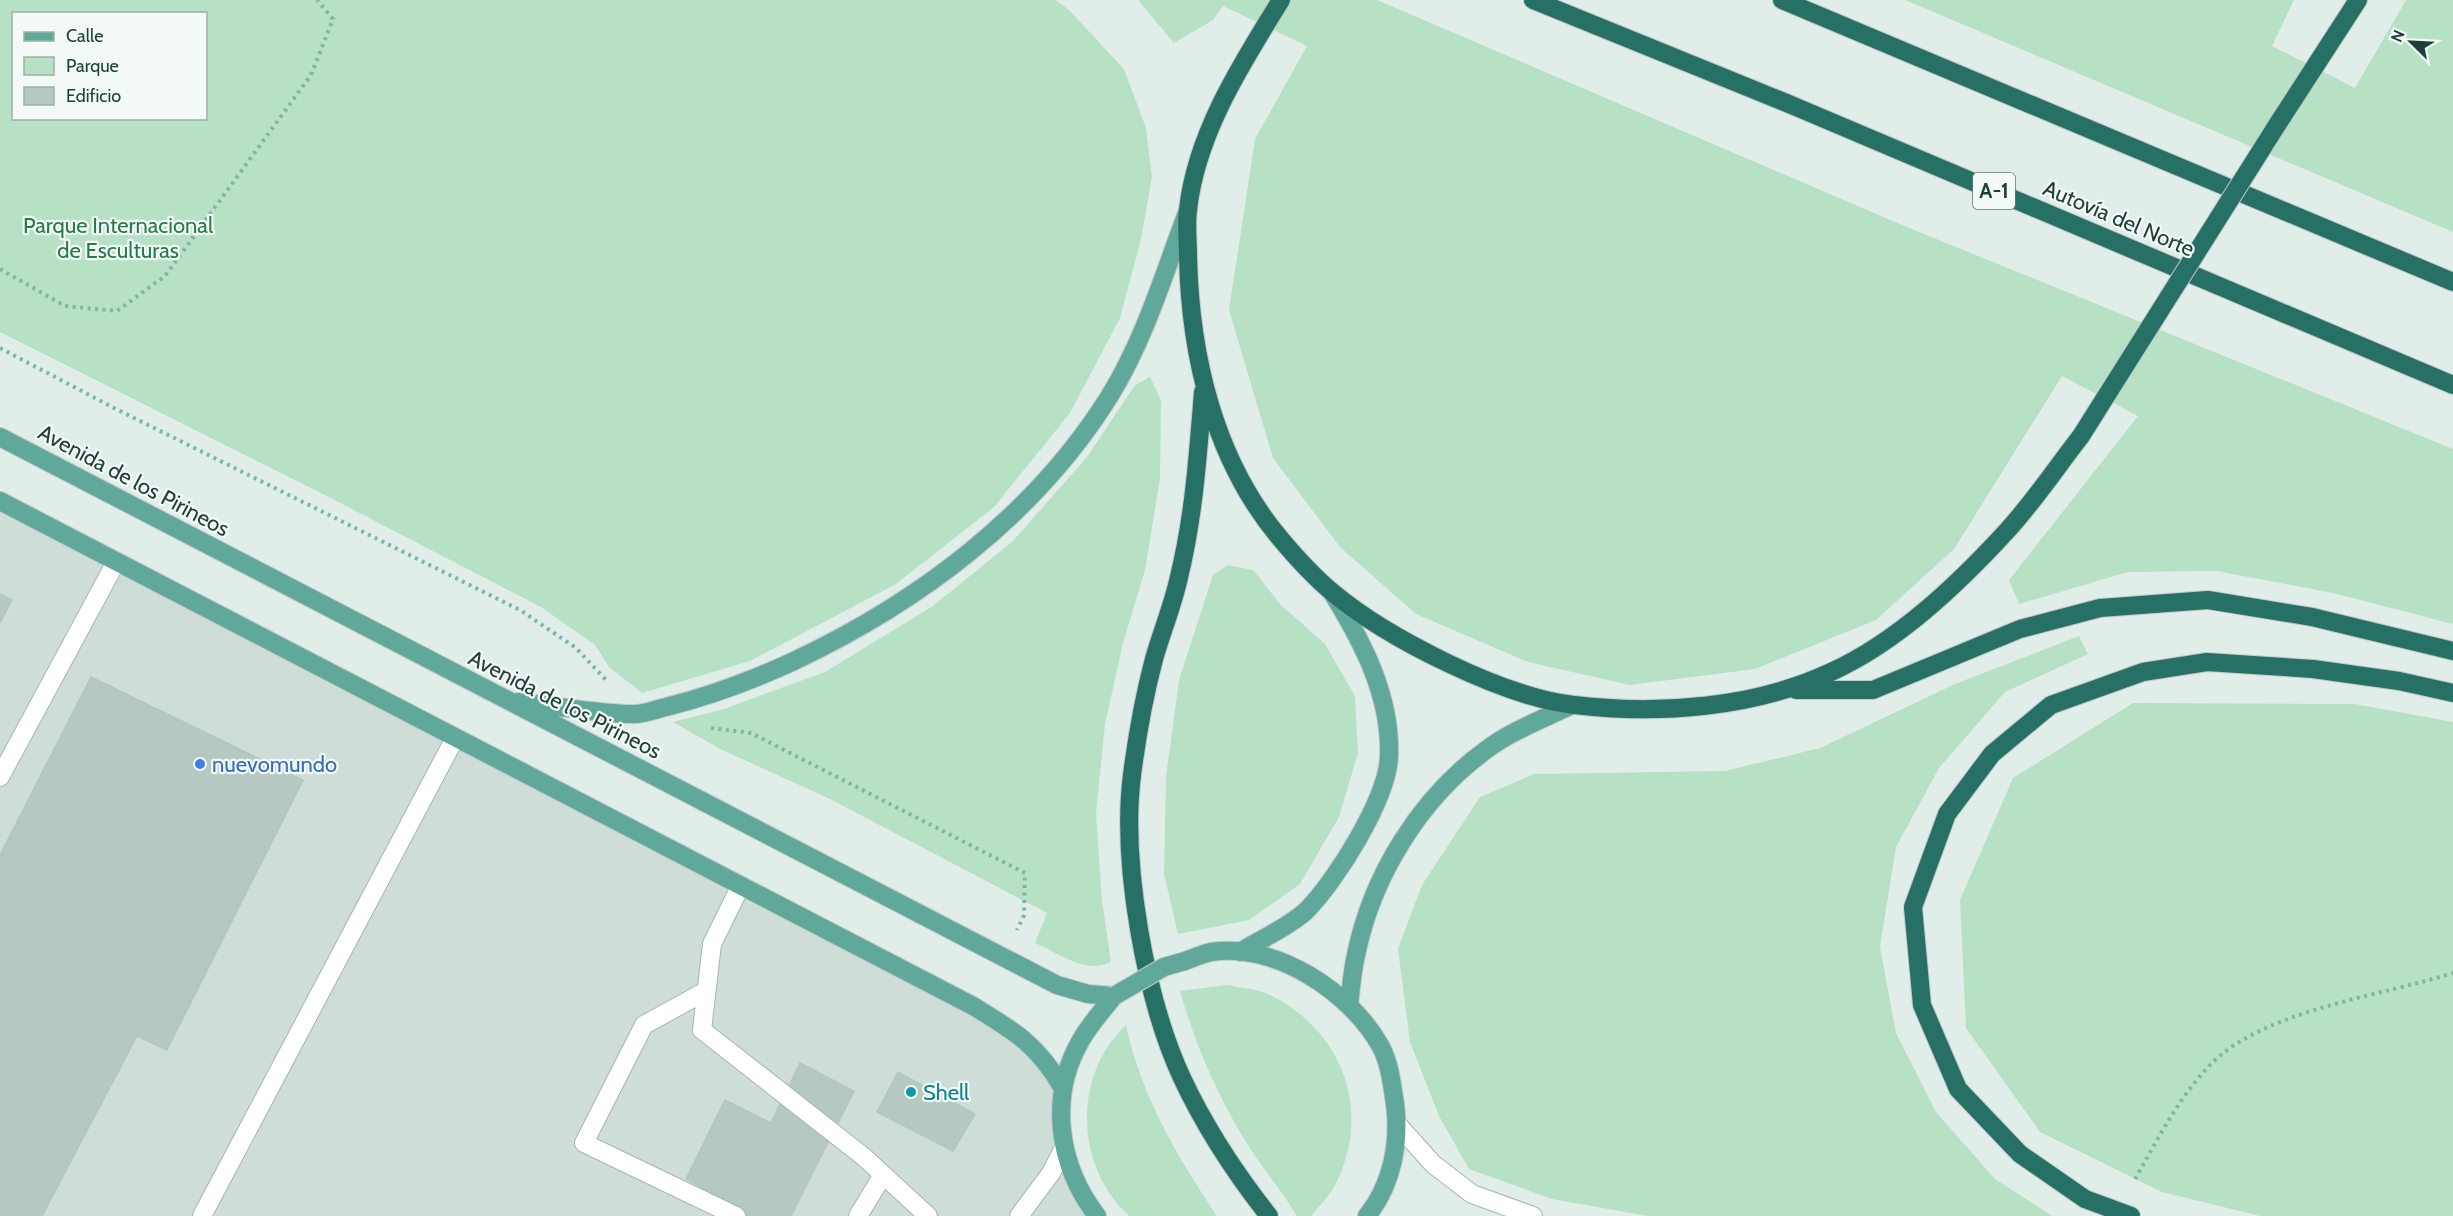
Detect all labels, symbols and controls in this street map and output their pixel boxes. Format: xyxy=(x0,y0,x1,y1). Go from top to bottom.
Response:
legend xyxy=(12,12,207,120)
north arrow xyxy=(2381,12,2441,72)
text: Calle xyxy=(66,25,103,47)
text: N xyxy=(2387,27,2409,45)
text: Parque xyxy=(66,55,119,77)
text: Edificio xyxy=(66,85,121,107)
road number: A-1 xyxy=(1973,173,2015,209)
street label: Autovía del Norte xyxy=(2039,174,2198,262)
park label: Parque Internacional de Esculturas xyxy=(23,212,214,264)
street label: Avenida de los Pirineos xyxy=(34,419,234,542)
street label: Avenida de los Pirineos xyxy=(464,644,666,765)
place label: nuevomundo xyxy=(212,751,337,778)
marker: nuevomundo xyxy=(193,757,207,771)
place label: Shell xyxy=(923,1079,970,1106)
marker: Shell xyxy=(904,1085,918,1099)

